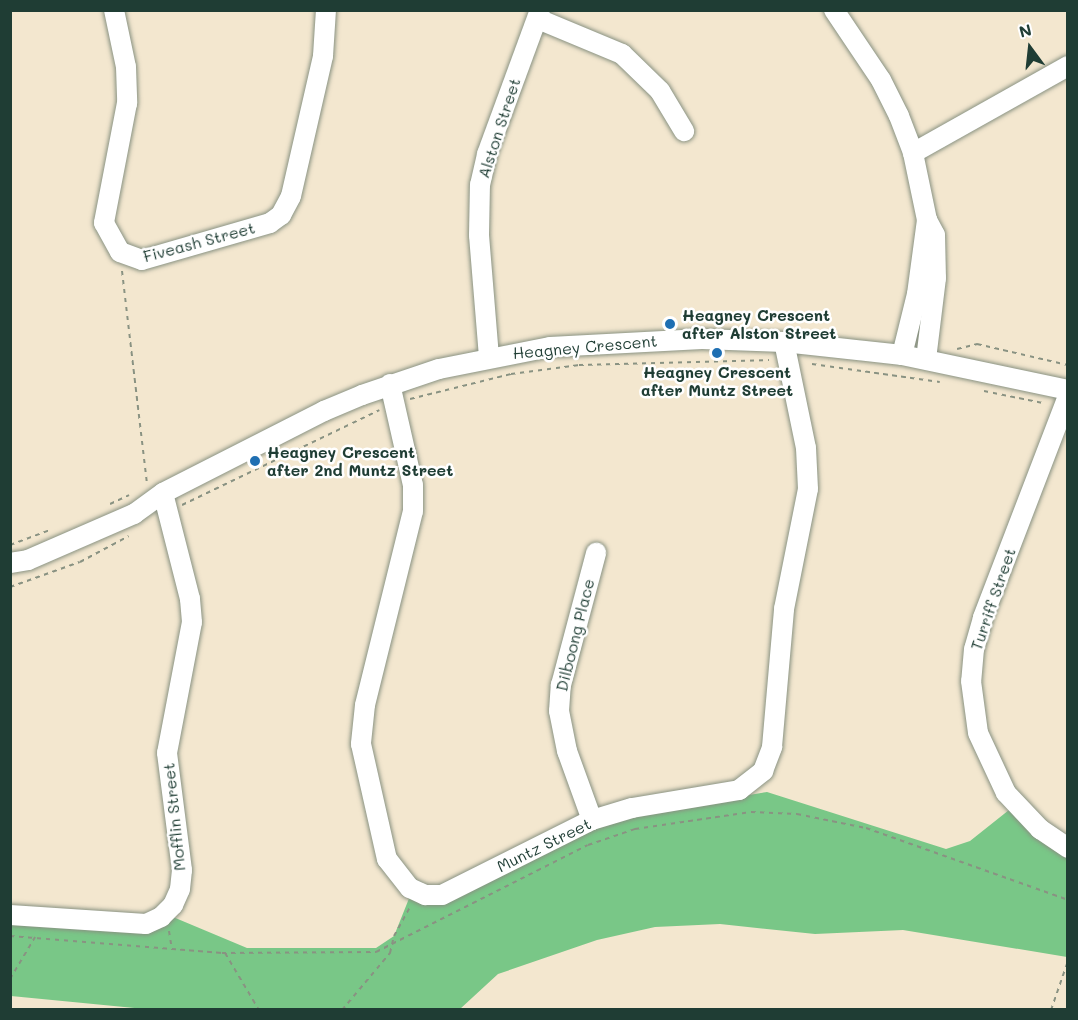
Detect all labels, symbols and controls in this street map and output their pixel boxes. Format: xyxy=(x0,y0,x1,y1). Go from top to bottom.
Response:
north arrow xyxy=(1000,18,1060,78)
text: N xyxy=(1017,18,1034,42)
street label: Alston Street xyxy=(474,75,524,181)
street label: Fiveash Street xyxy=(141,218,257,266)
place label: Heagney Crescent after Alston Street xyxy=(682,305,836,343)
marker: Heagney Crescent after Alston Street xyxy=(663,317,677,331)
street label: Heagney Crescent xyxy=(512,331,658,363)
marker: Heagney Crescent after Muntz Street xyxy=(710,346,724,360)
place label: Heagney Crescent after Muntz Street xyxy=(641,362,793,400)
place label: Heagney Crescent after 2nd Muntz Street xyxy=(267,442,453,480)
marker: Heagney Crescent after 2nd Muntz Street xyxy=(248,454,262,468)
street label: Turriff Street xyxy=(966,545,1020,653)
street label: Dilboong Place xyxy=(552,577,598,693)
street label: Mofflin Street xyxy=(159,762,189,872)
street label: Muntz Street xyxy=(494,814,594,876)

